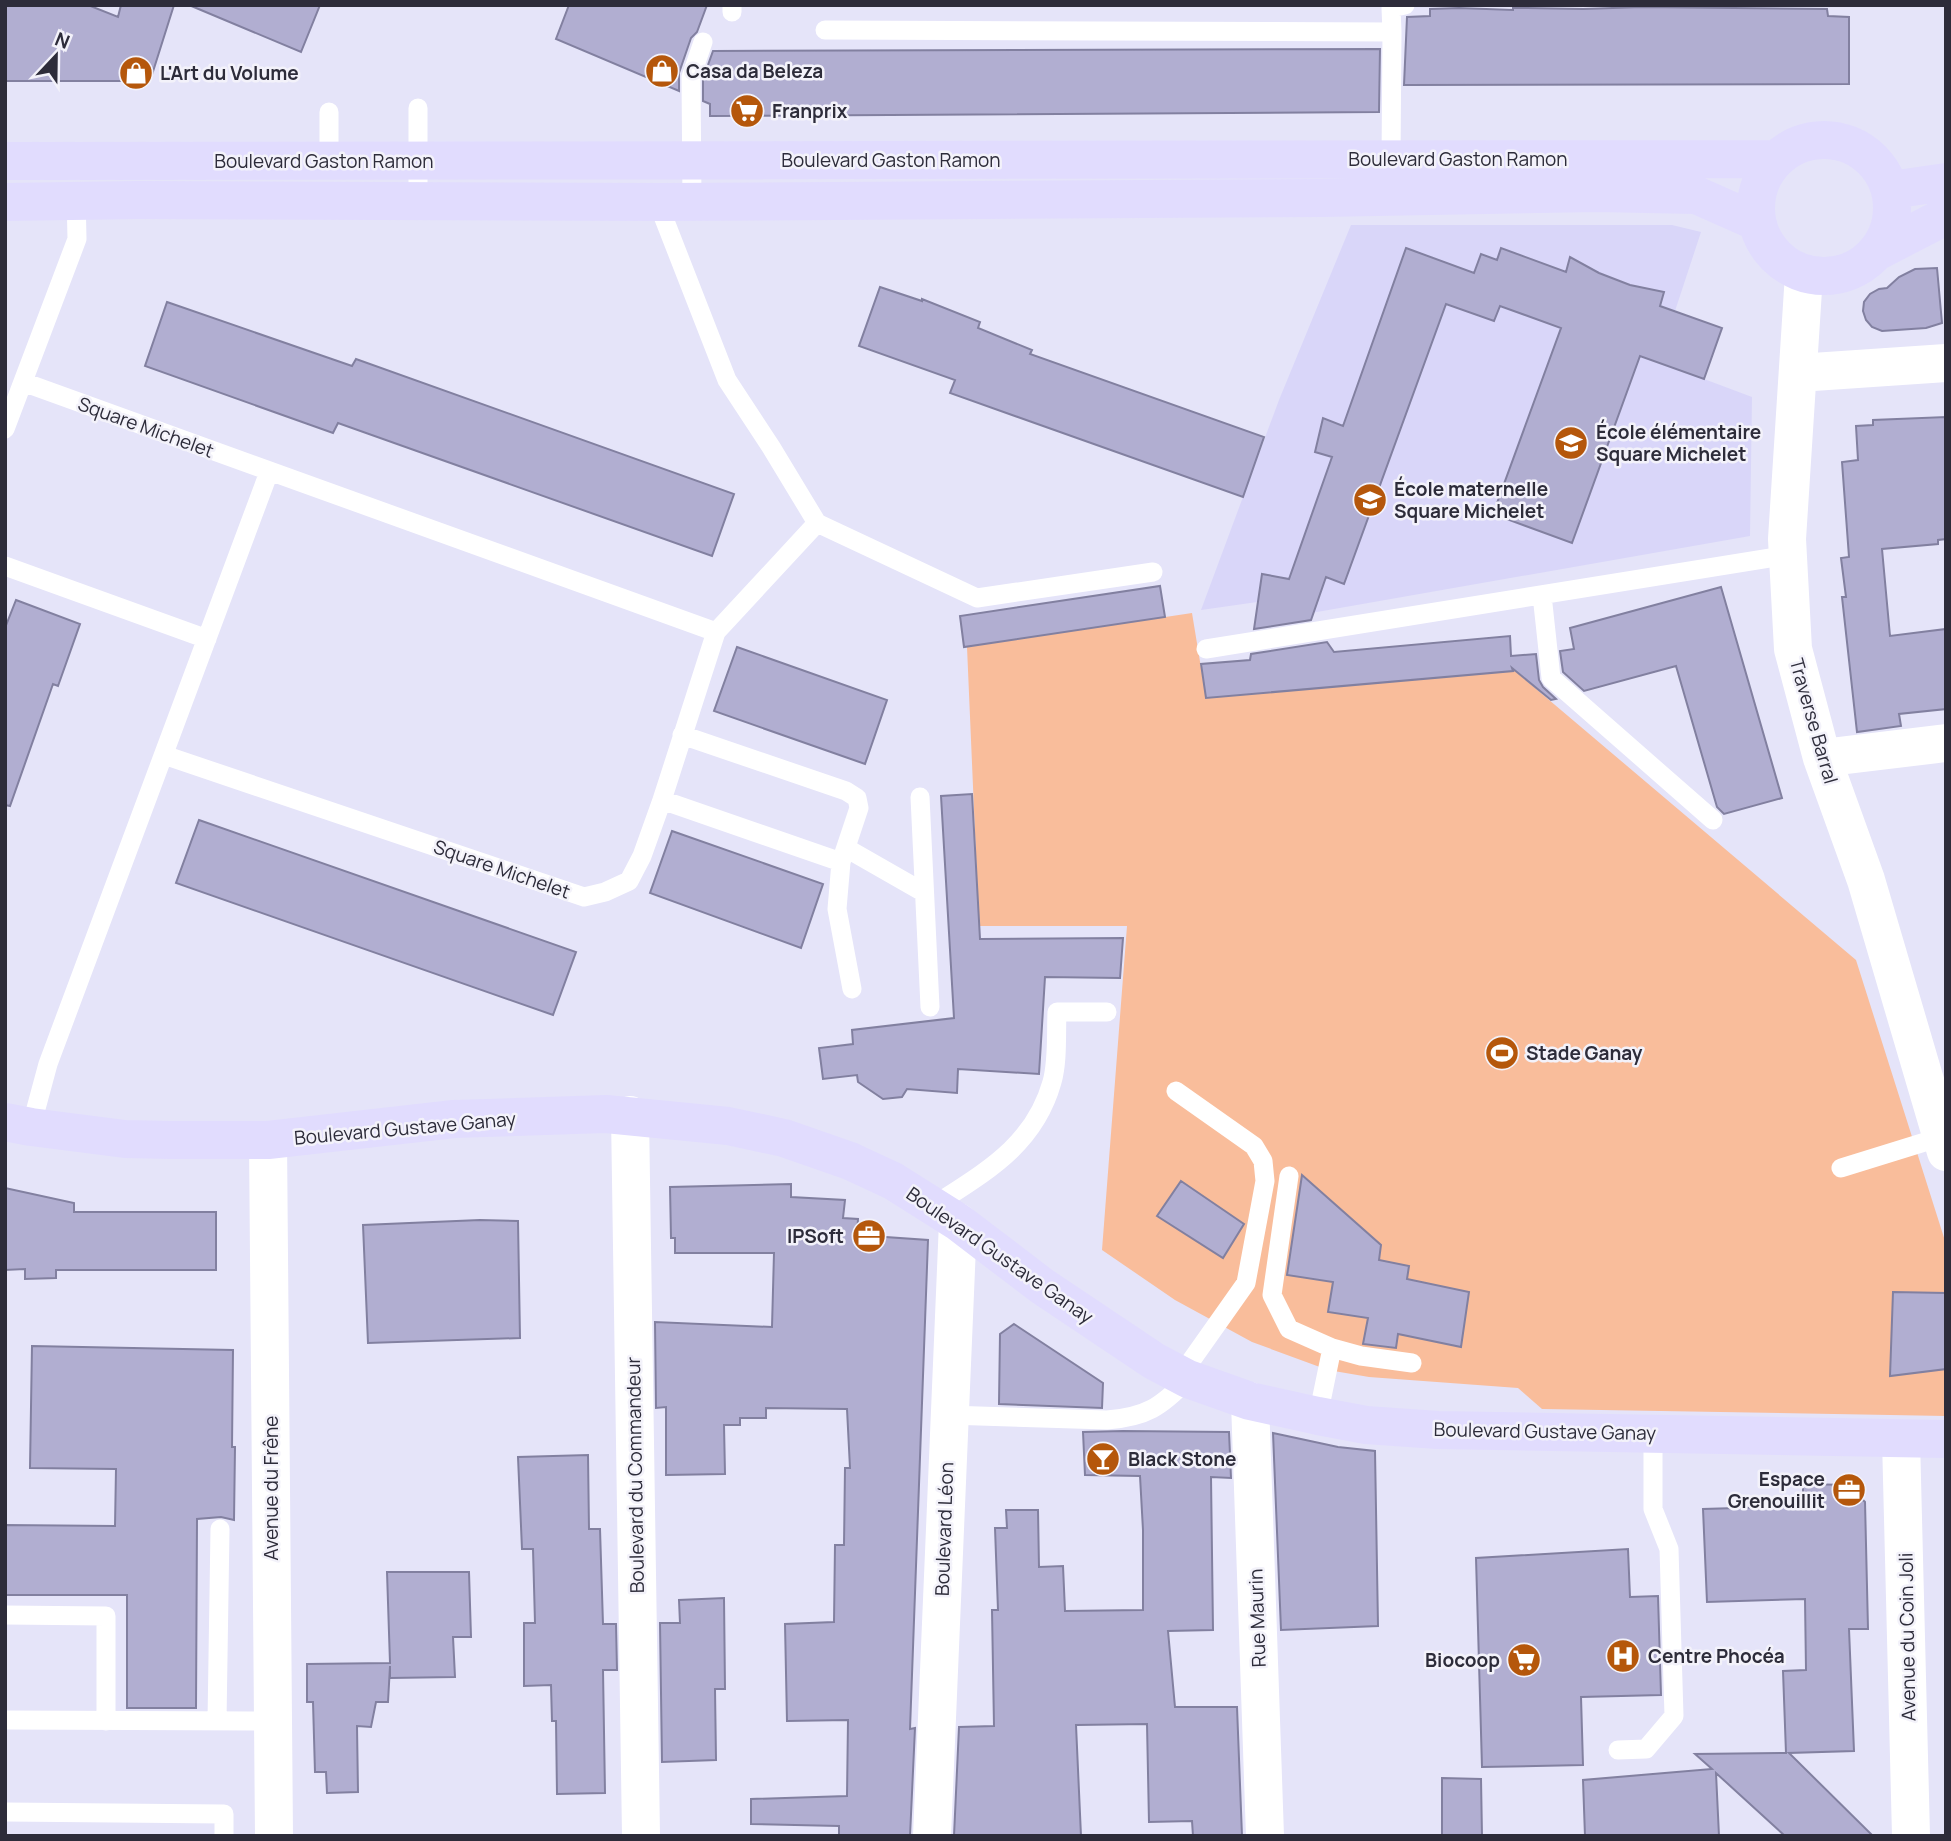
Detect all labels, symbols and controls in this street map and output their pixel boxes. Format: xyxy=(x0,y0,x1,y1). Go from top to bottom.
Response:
north arrow xyxy=(21,21,91,91)
text: N xyxy=(51,26,74,55)
shop icon: Casa da Beleza xyxy=(643,52,681,90)
shop icon: L'Art du Volume xyxy=(117,54,155,92)
place label: Casa da Beleza xyxy=(686,58,823,84)
place label: L'Art du Volume xyxy=(160,60,299,86)
supermarket icon: Franprix xyxy=(728,92,766,130)
place label: Franprix xyxy=(772,98,848,124)
street label: Boulevard Gaston Ramon xyxy=(1348,146,1568,172)
street label: Boulevard Gaston Ramon xyxy=(781,147,1001,173)
street label: Boulevard Gaston Ramon xyxy=(214,148,434,174)
street label: Square Michelet xyxy=(74,390,218,464)
place label: École élémentaire Square Michelet xyxy=(1596,419,1761,467)
school or university icon: École élémentaire Square Michelet xyxy=(1552,424,1590,462)
place label: École maternelle Square Michelet xyxy=(1394,476,1548,524)
school or university icon: École maternelle Square Michelet xyxy=(1351,481,1389,519)
street label: Traverse Barral xyxy=(1784,655,1844,787)
street label: Square Michelet xyxy=(430,833,574,905)
sports icon: Stade Ganay xyxy=(1483,1034,1521,1072)
place label: Stade Ganay xyxy=(1526,1040,1643,1066)
street label: Boulevard Gustave Ganay xyxy=(293,1105,517,1151)
street label: Boulevard Gustave Ganay xyxy=(901,1181,1099,1329)
office icon: IPSoft xyxy=(850,1217,888,1255)
place label: IPSoft xyxy=(787,1223,844,1249)
street label: Boulevard du Commandeur xyxy=(620,1356,650,1593)
street label: Avenue du Frêne xyxy=(258,1416,284,1560)
street label: Boulevard Gustave Ganay xyxy=(1434,1416,1656,1446)
bar icon: Black Stone xyxy=(1084,1440,1122,1478)
place label: Black Stone xyxy=(1128,1446,1236,1472)
street label: Boulevard Léon xyxy=(929,1462,959,1596)
place label: Espace Grenouillit xyxy=(1728,1466,1825,1514)
office icon: Espace Grenouillit xyxy=(1830,1471,1868,1509)
street label: Avenue du Coin Joli xyxy=(1893,1553,1921,1721)
street label: Rue Maurin xyxy=(1242,1568,1272,1668)
hospital icon: Centre Phocéa xyxy=(1604,1637,1642,1675)
supermarket icon: Biocoop xyxy=(1505,1641,1543,1679)
place label: Centre Phocéa xyxy=(1648,1643,1785,1669)
place label: Biocoop xyxy=(1425,1647,1500,1673)

